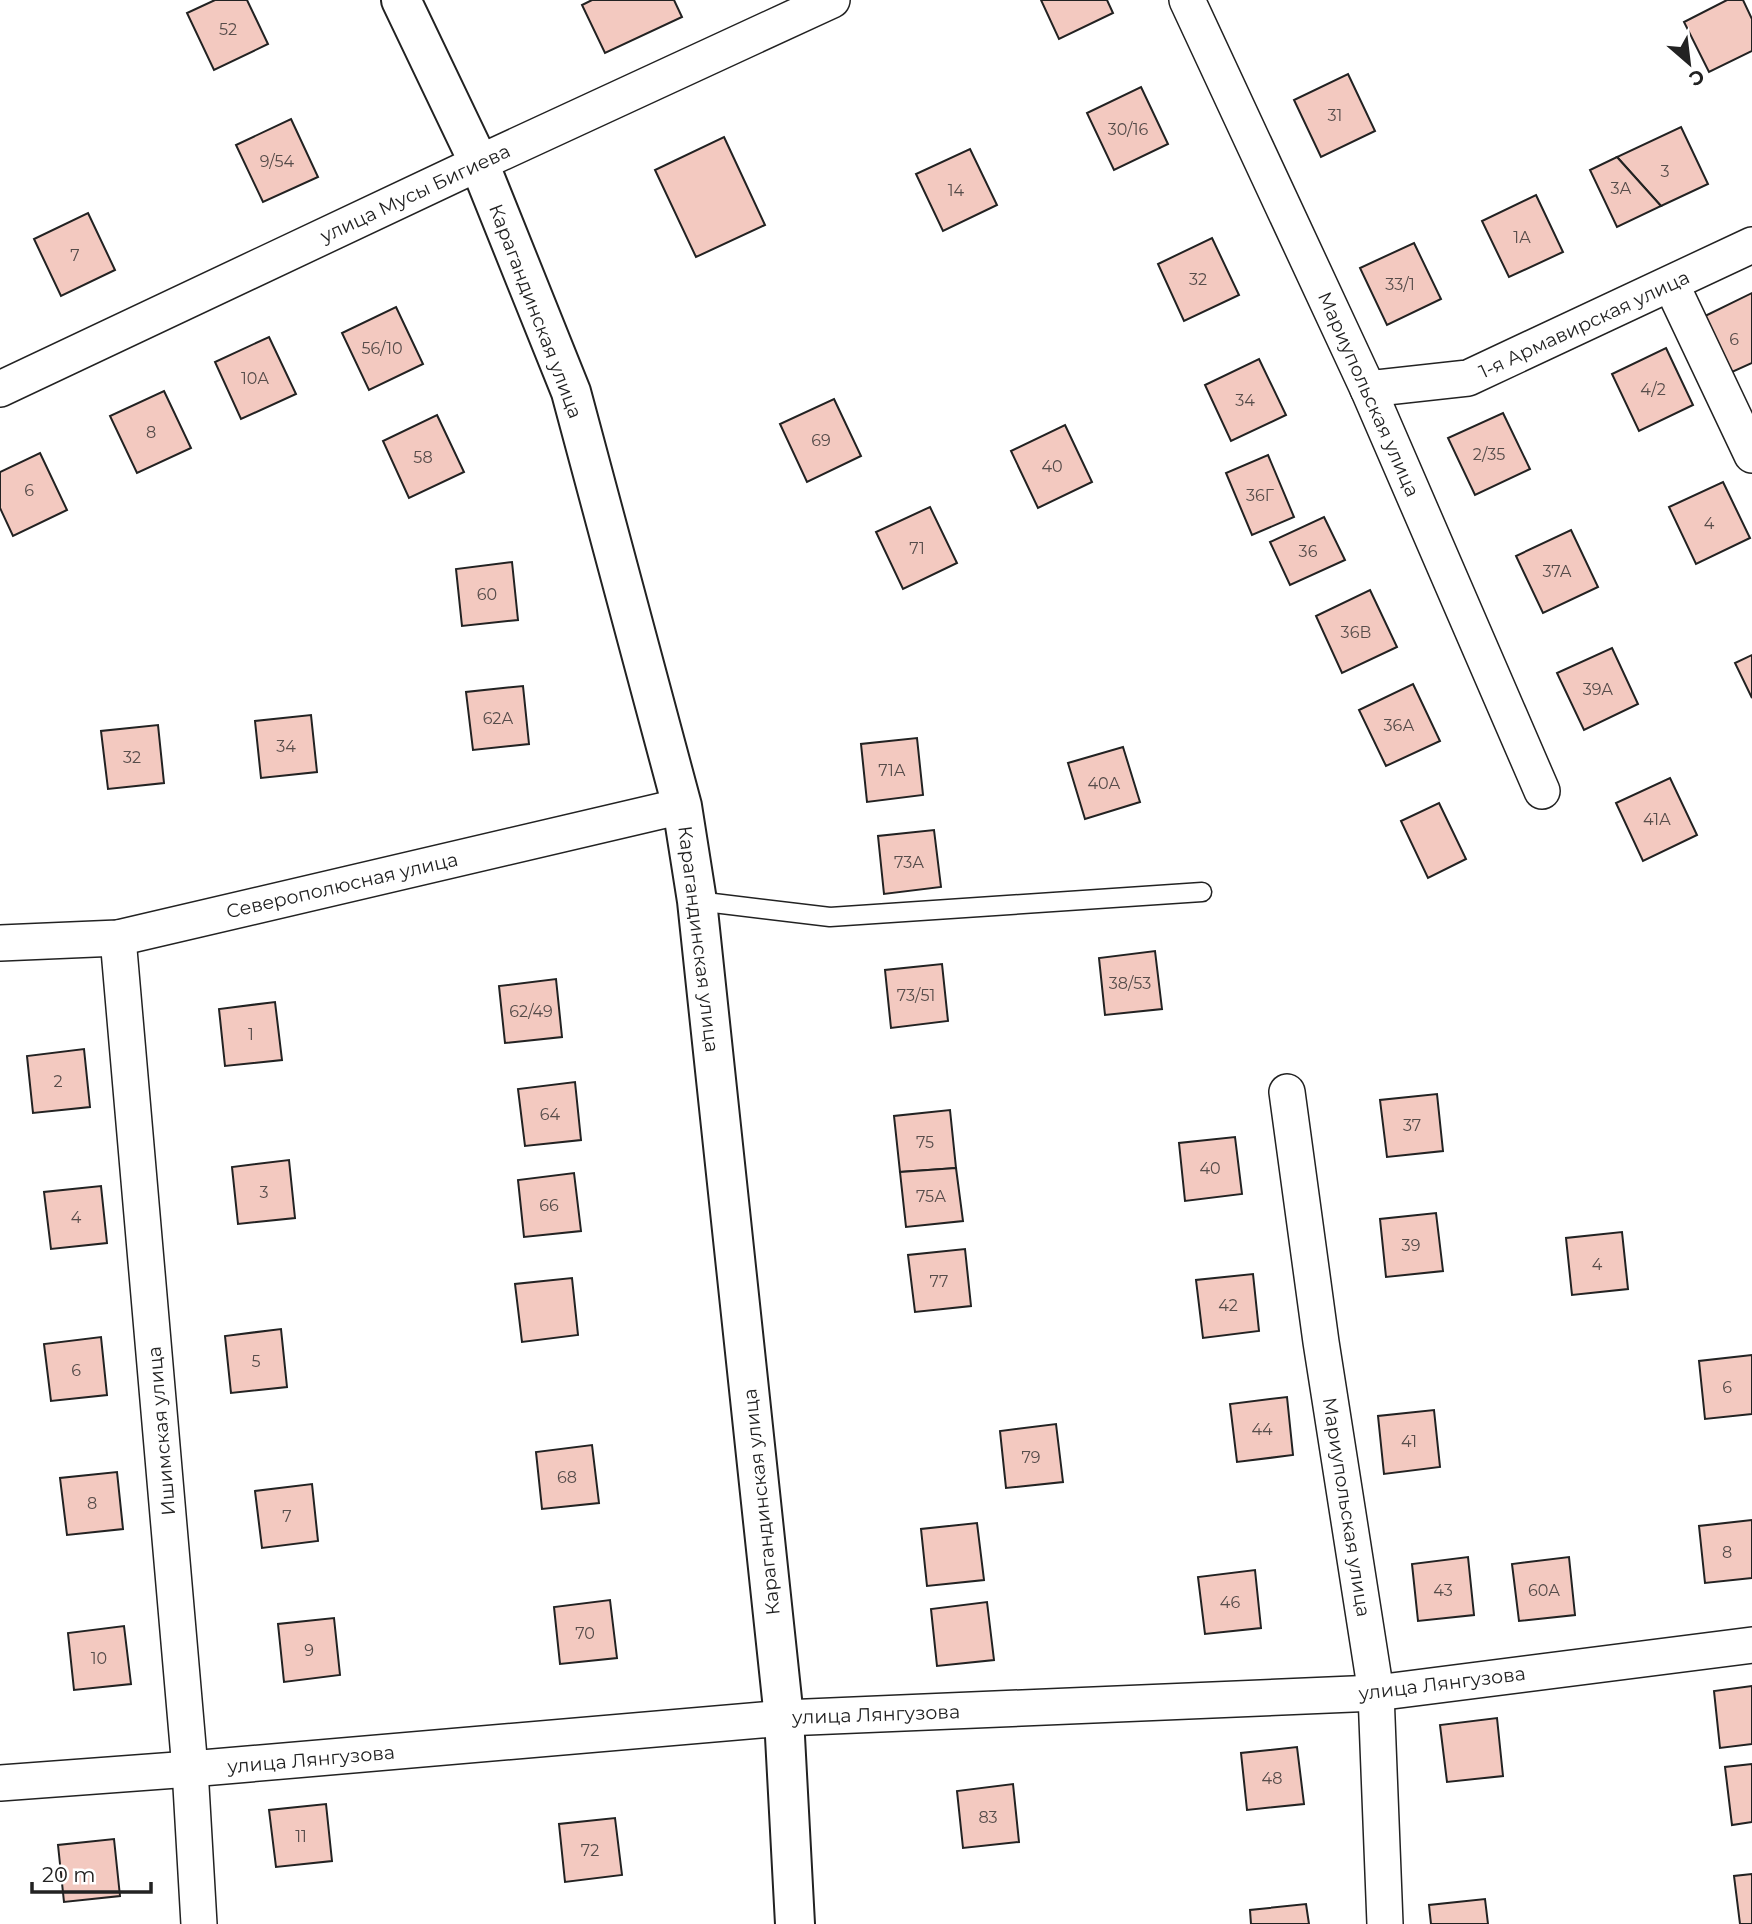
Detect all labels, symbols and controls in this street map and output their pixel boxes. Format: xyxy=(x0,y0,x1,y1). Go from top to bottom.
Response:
house number: 52 xyxy=(219,20,237,39)
north arrow xyxy=(1654,28,1724,98)
text: С xyxy=(1685,64,1708,91)
house number: 31 xyxy=(1328,106,1342,125)
house number: 30/16 xyxy=(1108,120,1149,139)
street label: улица Мусы Бигиева xyxy=(316,139,514,248)
house number: 9/54 xyxy=(260,152,295,171)
house number: 3 xyxy=(1660,162,1670,181)
house number: 3А xyxy=(1611,179,1632,198)
house number: 14 xyxy=(948,181,965,200)
street label: Карагандинская улица xyxy=(484,201,587,422)
house number: 1А xyxy=(1513,228,1531,247)
house number: 7 xyxy=(70,246,80,265)
street label: 1-я Армавирская улица xyxy=(1475,266,1693,383)
house number: 32 xyxy=(1189,270,1207,289)
house number: 33/1 xyxy=(1385,275,1415,294)
street label: Мариупольская улица xyxy=(1313,288,1424,500)
house number: 6 xyxy=(1729,330,1739,349)
house number: 56/10 xyxy=(361,339,403,358)
house number: 10А xyxy=(241,369,269,388)
house number: 4/2 xyxy=(1640,380,1666,399)
house number: 34 xyxy=(1235,391,1255,410)
house number: 8 xyxy=(146,423,156,442)
house number: 69 xyxy=(811,431,831,450)
house number: 2/35 xyxy=(1473,445,1505,464)
house number: 58 xyxy=(413,448,433,467)
house number: 40 xyxy=(1041,457,1063,476)
house number: 6 xyxy=(24,481,34,500)
house number: 36Г xyxy=(1246,486,1275,505)
house number: 4 xyxy=(1704,514,1715,533)
house number: 71 xyxy=(909,539,925,558)
house number: 36 xyxy=(1299,542,1318,561)
house number: 37А xyxy=(1542,562,1572,581)
house number: 60 xyxy=(477,585,497,604)
house number: 36В xyxy=(1341,623,1371,642)
house number: 39А xyxy=(1583,680,1613,699)
house number: 62А xyxy=(483,709,513,728)
house number: 36А xyxy=(1384,716,1414,735)
house number: 34 xyxy=(276,737,296,756)
house number: 32 xyxy=(123,748,141,767)
house number: 71А xyxy=(878,761,906,780)
house number: 40А xyxy=(1088,774,1121,793)
house number: 41А xyxy=(1643,810,1671,829)
street label: Карагандинская улица xyxy=(673,825,724,1054)
street label: Северополюсная улица xyxy=(224,848,460,923)
house number: 73А xyxy=(894,853,924,872)
house number: 38/53 xyxy=(1109,974,1151,993)
house number: 73/51 xyxy=(897,986,935,1005)
house number: 62/49 xyxy=(509,1002,553,1021)
house number: 1 xyxy=(248,1025,254,1044)
house number: 2 xyxy=(53,1072,63,1091)
house number: 64 xyxy=(540,1105,561,1124)
house number: 37 xyxy=(1403,1116,1421,1135)
house number: 75 xyxy=(916,1133,934,1152)
house number: 40 xyxy=(1199,1159,1221,1178)
house number: 3 xyxy=(259,1183,269,1202)
house number: 75А xyxy=(916,1187,946,1206)
house number: 66 xyxy=(539,1196,559,1215)
house number: 4 xyxy=(71,1208,82,1227)
house number: 39 xyxy=(1402,1236,1420,1255)
house number: 4 xyxy=(1592,1255,1603,1274)
house number: 77 xyxy=(930,1272,948,1291)
house number: 42 xyxy=(1218,1296,1238,1315)
street label: Ишимская улица xyxy=(143,1345,180,1517)
house number: 5 xyxy=(251,1352,261,1371)
house number: 6 xyxy=(71,1361,81,1380)
house number: 6 xyxy=(1722,1378,1732,1397)
street label: Карагандинская улица xyxy=(738,1387,785,1616)
street label: Мариупольская улица xyxy=(1318,1396,1375,1619)
house number: 44 xyxy=(1251,1420,1273,1439)
house number: 41 xyxy=(1401,1432,1417,1451)
house number: 79 xyxy=(1021,1448,1041,1467)
house number: 68 xyxy=(557,1468,577,1487)
house number: 8 xyxy=(87,1494,97,1513)
house number: 7 xyxy=(282,1507,292,1526)
house number: 8 xyxy=(1722,1543,1732,1562)
house number: 43 xyxy=(1433,1581,1453,1600)
house number: 60А xyxy=(1528,1581,1560,1600)
house number: 46 xyxy=(1220,1593,1240,1612)
house number: 70 xyxy=(575,1624,595,1643)
house number: 9 xyxy=(304,1641,314,1660)
house number: 10 xyxy=(91,1649,107,1668)
street label: улица Лянгузова xyxy=(1356,1662,1527,1705)
street label: улица Лянгузова xyxy=(791,1700,960,1729)
street label: улица Лянгузова xyxy=(225,1741,396,1778)
house number: 48 xyxy=(1262,1769,1282,1788)
house number: 83 xyxy=(978,1808,998,1827)
house number: 11 xyxy=(295,1827,307,1846)
house number: 72 xyxy=(581,1841,599,1860)
scale bar xyxy=(32,1850,150,1894)
text: 20 m xyxy=(42,1862,96,1887)

